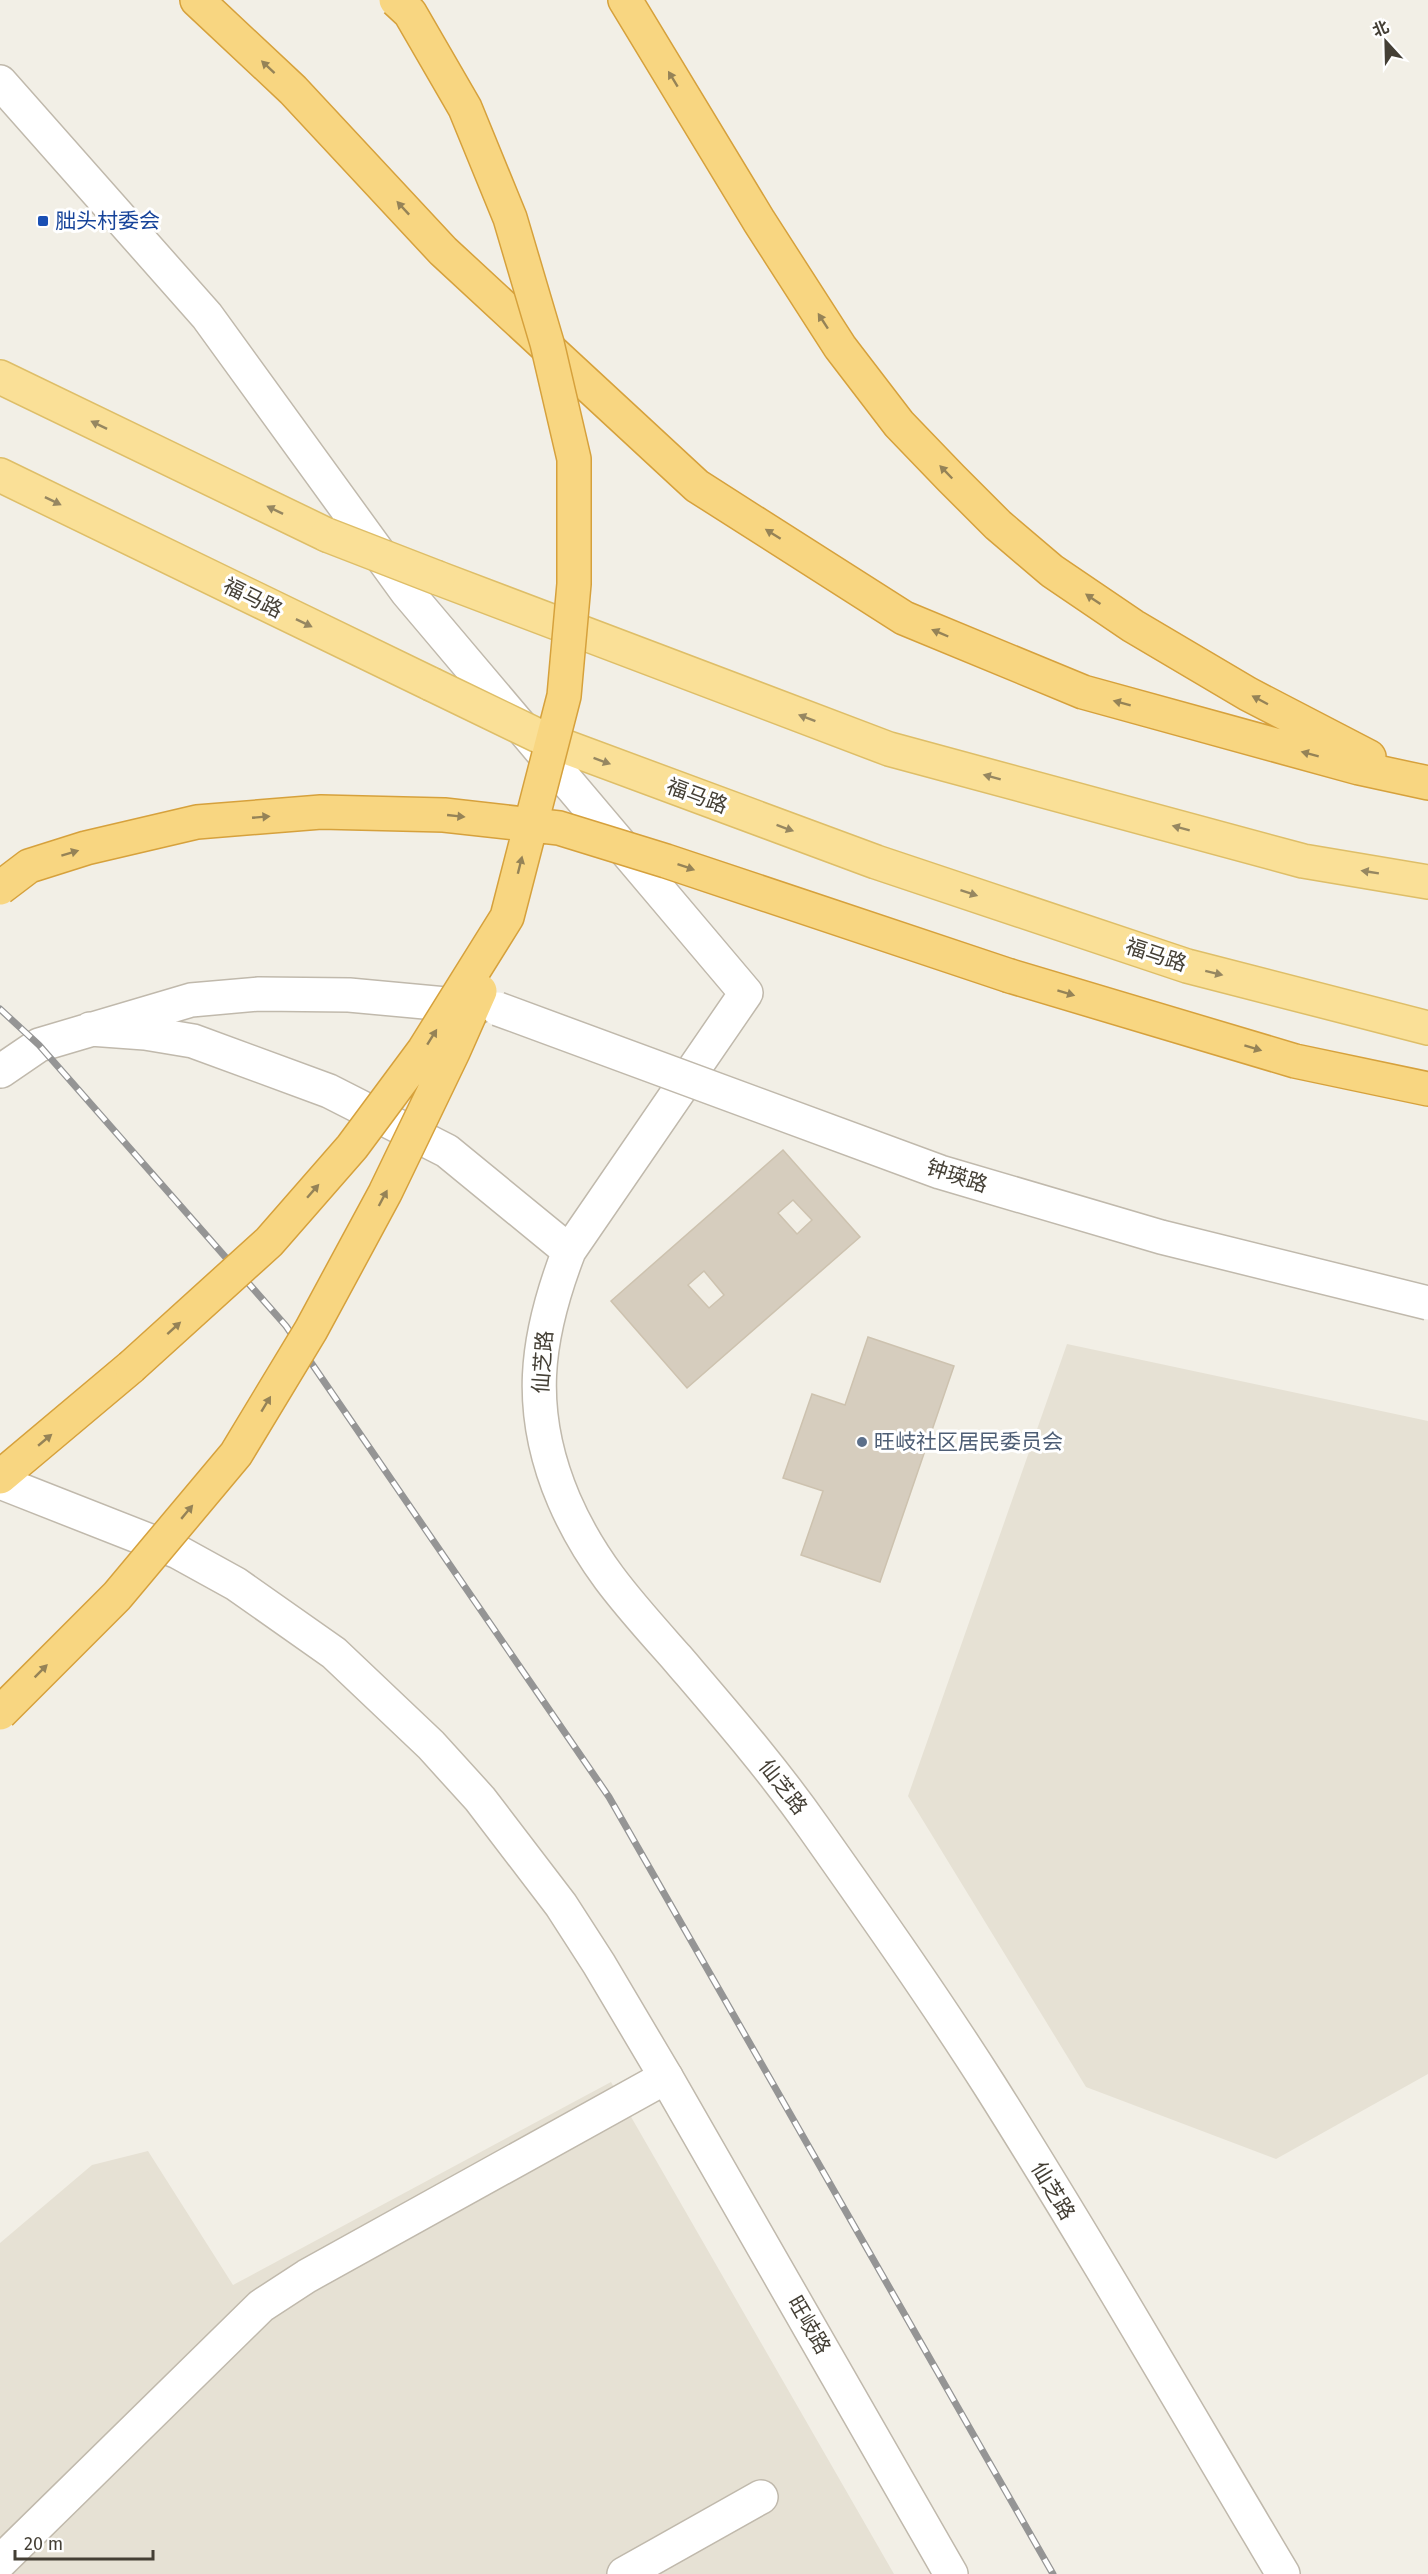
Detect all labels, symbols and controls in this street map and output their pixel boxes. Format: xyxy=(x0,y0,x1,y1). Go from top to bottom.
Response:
north arrow xyxy=(1356,12,1416,72)
text: 北 xyxy=(1370,17,1392,40)
one-way arrow xyxy=(261,60,276,74)
one-way arrow xyxy=(667,71,678,87)
one-way arrow xyxy=(396,201,410,216)
place label: 胐头村委会 xyxy=(55,208,160,234)
marker: 胐头村委会 xyxy=(36,214,50,228)
one-way arrow xyxy=(818,313,829,329)
one-way arrow xyxy=(90,420,107,429)
one-way arrow xyxy=(939,466,953,480)
one-way arrow xyxy=(44,496,61,505)
one-way arrow xyxy=(266,505,283,514)
one-way arrow xyxy=(765,528,781,540)
street label: 福马路 xyxy=(219,573,287,623)
one-way arrow xyxy=(1086,593,1102,605)
one-way arrow xyxy=(295,618,312,627)
one-way arrow xyxy=(931,628,949,638)
one-way arrow xyxy=(1251,695,1268,705)
one-way arrow xyxy=(1113,698,1131,707)
one-way arrow xyxy=(798,713,816,722)
one-way arrow xyxy=(1301,749,1319,759)
one-way arrow xyxy=(593,756,611,766)
one-way arrow xyxy=(983,772,1001,781)
street label: 福马路 xyxy=(663,773,731,819)
one-way arrow xyxy=(446,811,465,821)
one-way arrow xyxy=(251,812,270,821)
one-way arrow xyxy=(1171,823,1189,832)
one-way arrow xyxy=(776,824,794,834)
one-way arrow xyxy=(61,848,79,857)
one-way arrow xyxy=(515,856,525,874)
one-way arrow xyxy=(677,863,695,873)
one-way arrow xyxy=(1361,867,1380,876)
one-way arrow xyxy=(960,889,978,898)
street label: 福马路 xyxy=(1122,933,1190,977)
one-way arrow xyxy=(1205,968,1223,978)
one-way arrow xyxy=(1057,989,1075,998)
one-way arrow xyxy=(426,1029,437,1045)
one-way arrow xyxy=(1244,1044,1262,1053)
street label: 钟瑛路 xyxy=(923,1154,991,1198)
one-way arrow xyxy=(306,1184,319,1199)
one-way arrow xyxy=(377,1189,387,1207)
one-way arrow xyxy=(166,1322,181,1335)
street label: 仙芝路 xyxy=(528,1330,558,1394)
one-way arrow xyxy=(261,1396,272,1412)
place label: 旺岐社区居民委员会 xyxy=(874,1429,1063,1455)
one-way arrow xyxy=(37,1433,53,1446)
marker: 旺岐社区居民委员会 xyxy=(855,1435,869,1449)
one-way arrow xyxy=(181,1504,194,1520)
one-way arrow xyxy=(34,1665,48,1679)
street label: 仙芝路 xyxy=(753,1754,813,1820)
street label: 仙芝路 xyxy=(1026,2157,1080,2225)
street label: 旺岐路 xyxy=(782,2291,836,2359)
scale bar xyxy=(15,2523,153,2561)
text: 20 m xyxy=(24,2533,63,2555)

